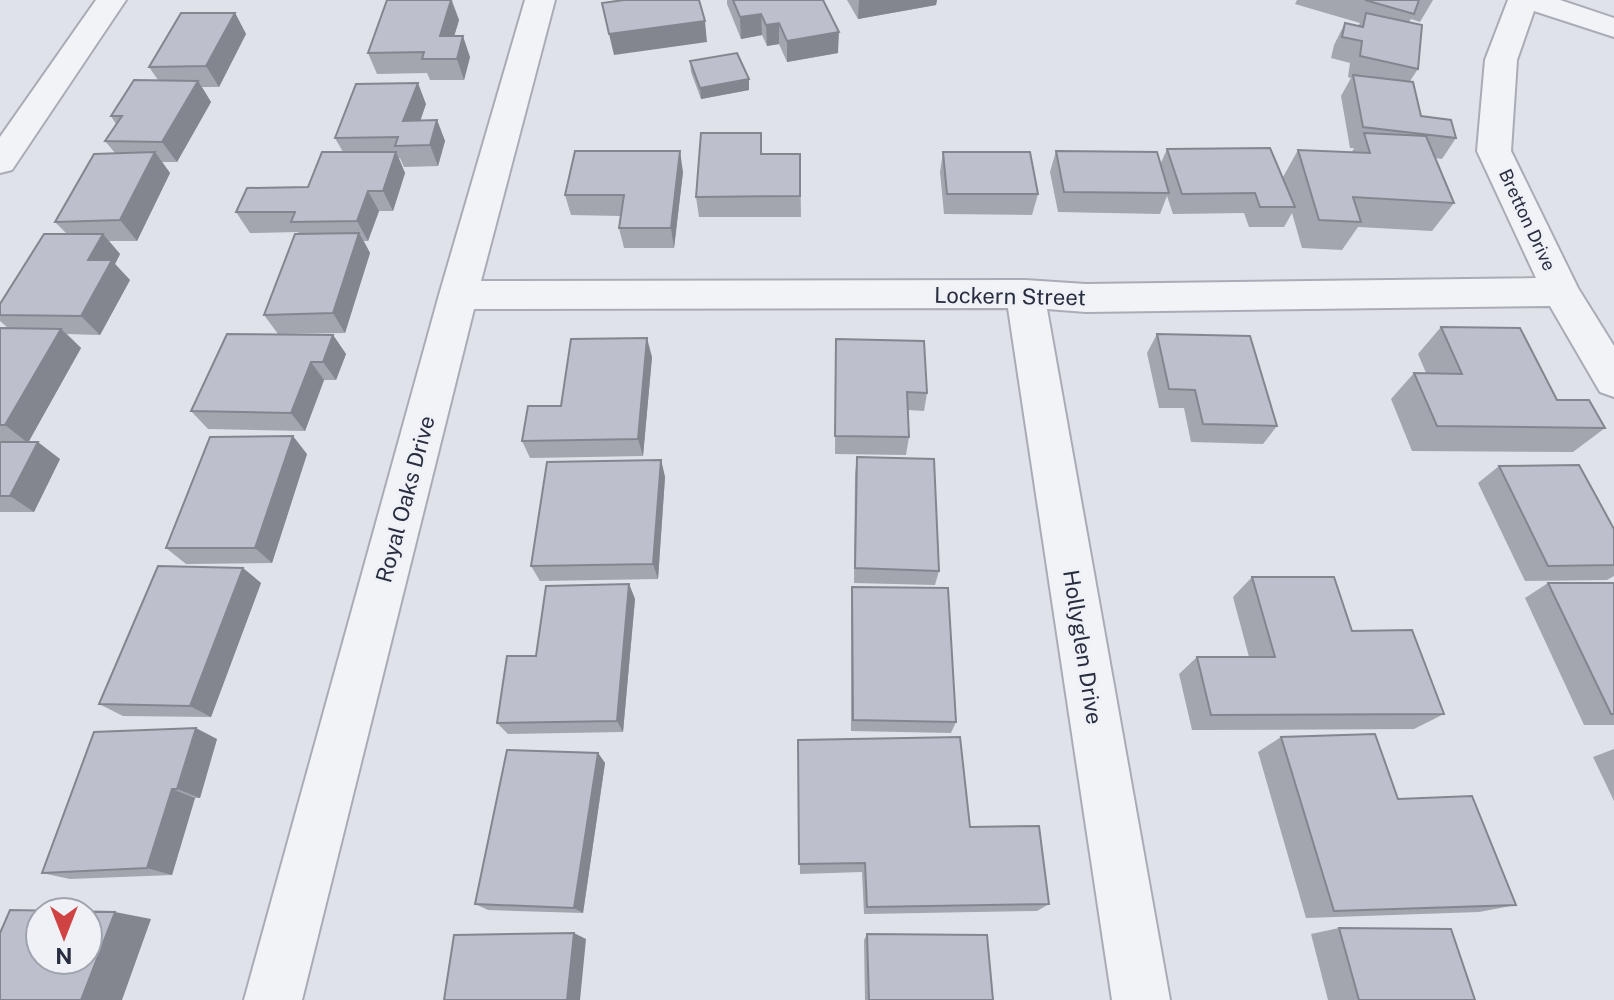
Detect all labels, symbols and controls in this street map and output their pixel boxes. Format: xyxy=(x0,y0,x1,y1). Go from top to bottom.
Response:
street label: Bretton Drive xyxy=(1495,166,1560,274)
street label: Lockern Street xyxy=(934,282,1086,310)
street label: Royal Oaks Drive xyxy=(370,413,440,585)
street label: Hollyglen Drive xyxy=(1058,568,1108,726)
north arrow xyxy=(24,896,104,976)
text: N xyxy=(55,943,73,969)

